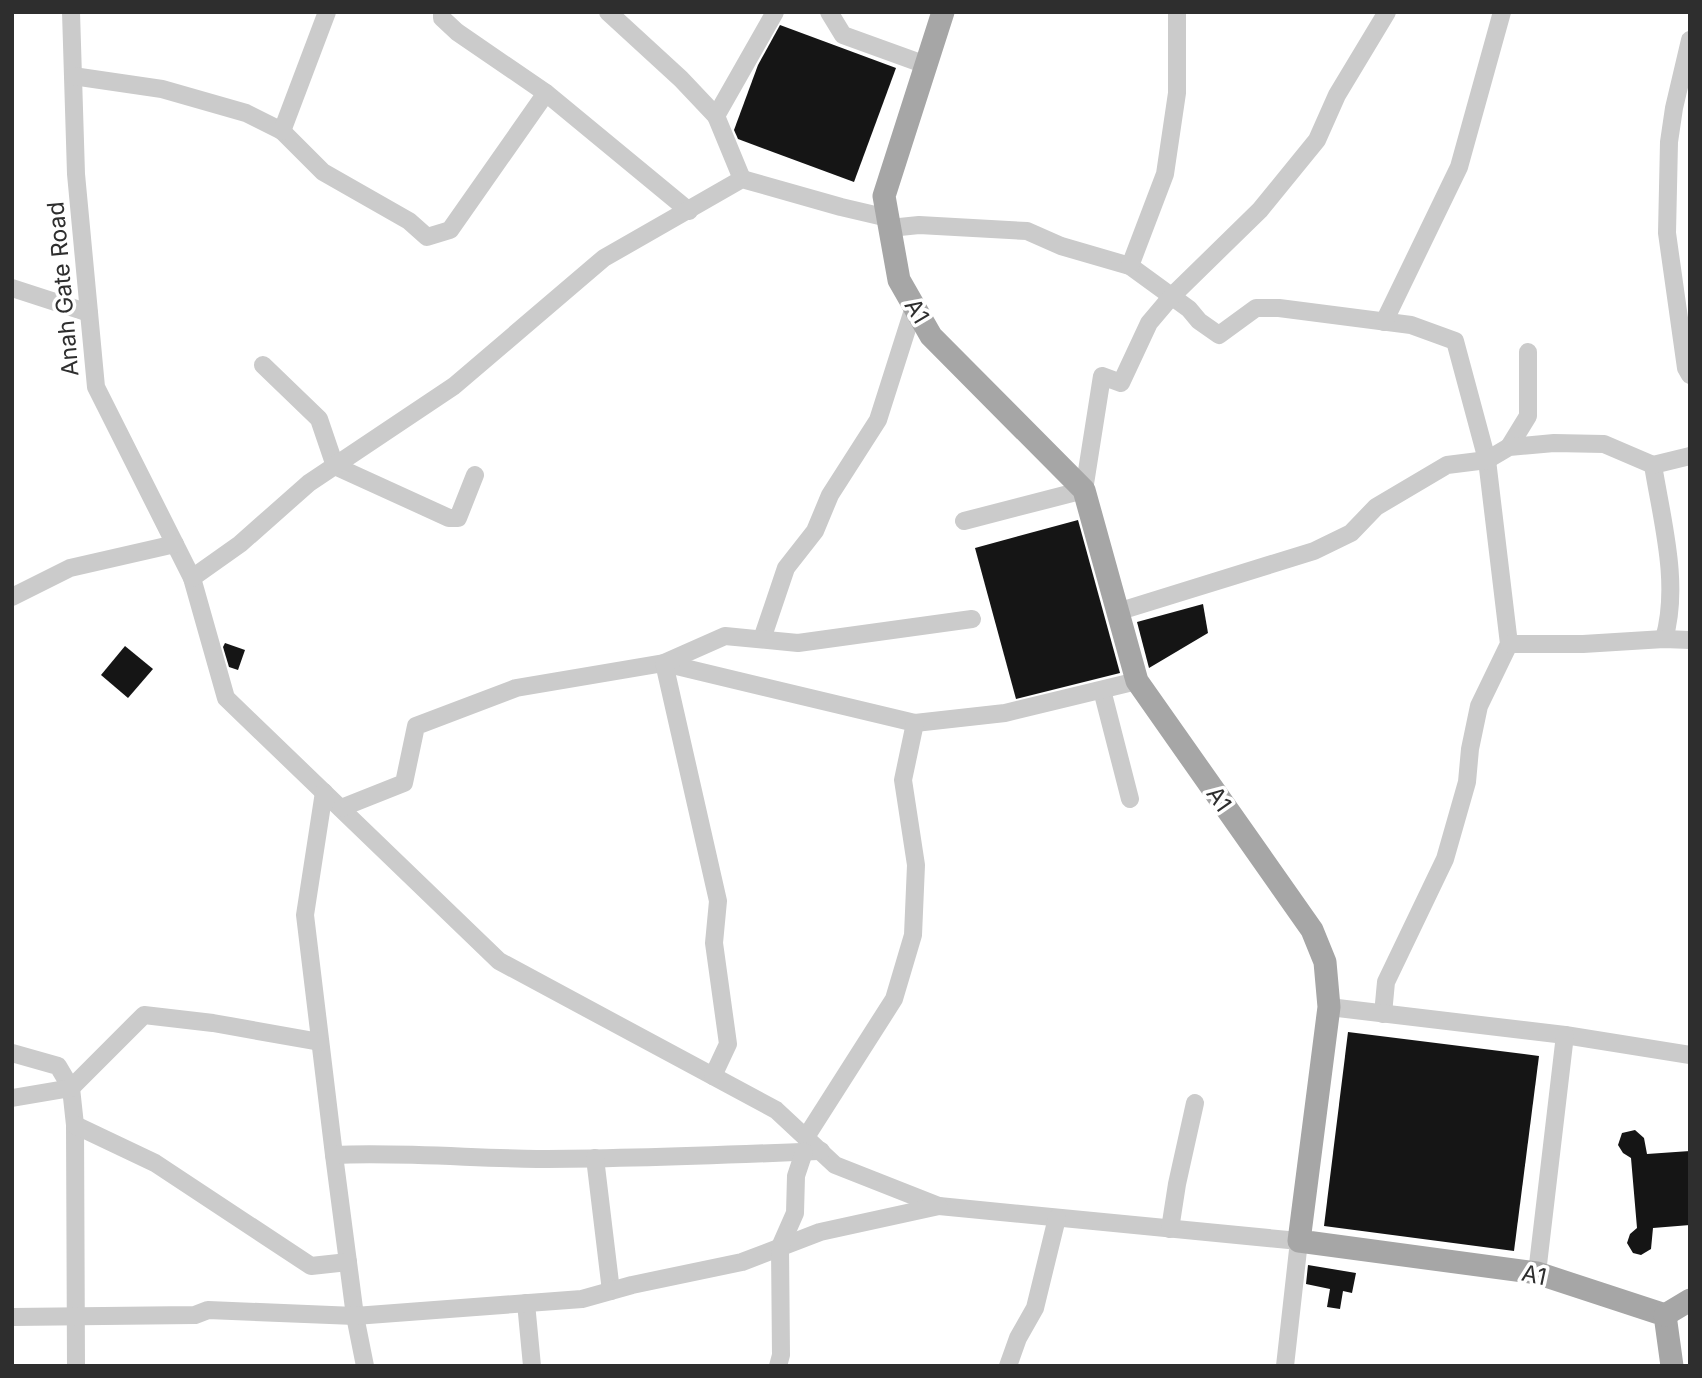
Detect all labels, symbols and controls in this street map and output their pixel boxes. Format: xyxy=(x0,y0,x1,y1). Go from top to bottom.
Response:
street label: Anah Gate Road xyxy=(41,201,85,377)
street label: A1 xyxy=(899,293,935,329)
street label: A1 xyxy=(1201,781,1237,817)
street label: A1 xyxy=(1519,1259,1549,1291)

